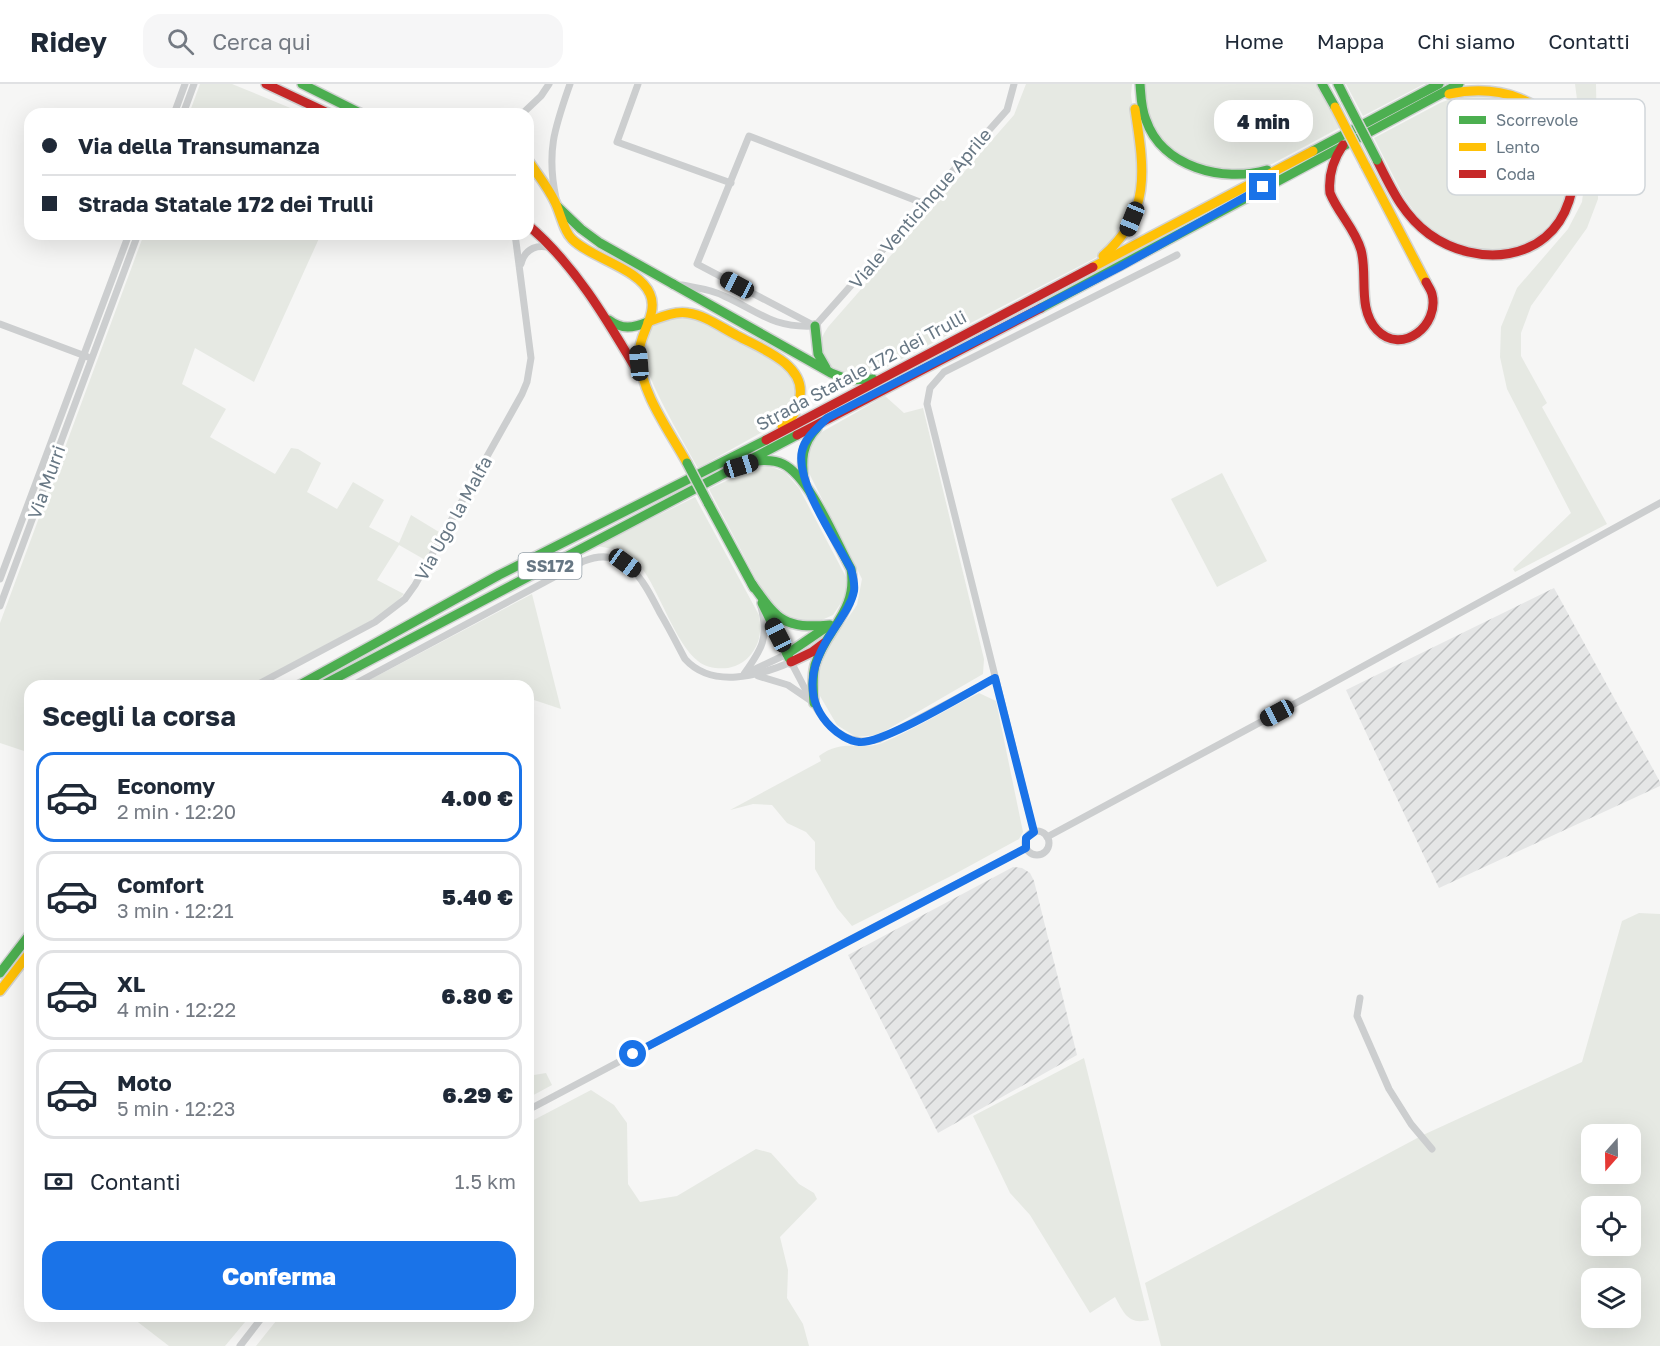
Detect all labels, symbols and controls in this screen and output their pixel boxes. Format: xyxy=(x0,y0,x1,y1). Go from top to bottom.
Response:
search box xyxy=(143,14,563,68)
text: Ridey xyxy=(30,25,107,58)
icon: search xyxy=(164,25,197,58)
text: Cerca qui xyxy=(212,28,311,55)
text: Home xyxy=(1224,28,1284,54)
text: Mappa xyxy=(1317,28,1384,54)
text: Chi siamo xyxy=(1417,28,1515,54)
text: Contatti xyxy=(1548,28,1630,54)
legend xyxy=(1447,99,1645,195)
callout: 4 min xyxy=(1214,100,1312,142)
text: 4 min xyxy=(1237,109,1290,133)
text: Scorrevole xyxy=(1496,110,1578,130)
street label: Viale Venticinque Aprile xyxy=(844,123,996,293)
text: Via della Transumanza xyxy=(78,132,320,159)
text: Lento xyxy=(1496,137,1540,157)
text: Coda xyxy=(1496,164,1535,184)
route end xyxy=(1249,173,1276,200)
text: Strada Statale 172 dei Trulli xyxy=(78,190,374,217)
car xyxy=(1117,199,1147,239)
car xyxy=(717,269,757,301)
street label: Strada Statale 172 dei Trulli xyxy=(752,305,970,435)
car xyxy=(628,344,650,382)
street label: Via Murri xyxy=(23,442,69,522)
street label: Via Ugo la Malfa xyxy=(410,452,496,584)
car xyxy=(721,452,761,480)
car xyxy=(605,545,645,581)
road number: SS172 xyxy=(518,553,582,579)
car xyxy=(762,615,794,655)
car xyxy=(1257,697,1297,729)
text: Scegli la corsa xyxy=(42,700,236,732)
icon: car xyxy=(45,770,99,824)
text: Economy xyxy=(117,772,215,799)
text: 4.00 € xyxy=(441,784,513,811)
text: 2 min · 12:20 xyxy=(117,799,236,823)
icon: car xyxy=(45,869,99,923)
text: Comfort xyxy=(117,871,204,898)
text: 5.40 € xyxy=(442,883,513,910)
text: 3 min · 12:21 xyxy=(117,898,234,922)
icon: car xyxy=(45,968,99,1022)
text: XL xyxy=(117,970,145,997)
text: 6.80 € xyxy=(441,982,513,1009)
text: 4 min · 12:22 xyxy=(117,997,236,1021)
route start xyxy=(619,1040,646,1067)
icon: car xyxy=(45,1067,99,1121)
text: Moto xyxy=(117,1069,172,1096)
text: 6.29 € xyxy=(442,1081,513,1108)
text: 5 min · 12:23 xyxy=(117,1096,236,1120)
north arrow xyxy=(1581,1124,1641,1184)
map controls xyxy=(1581,1124,1641,1328)
icon: cash xyxy=(42,1165,75,1198)
text: Contanti xyxy=(90,1168,181,1195)
text: 1.5 km xyxy=(455,1169,516,1193)
button: locate xyxy=(1581,1196,1641,1256)
button: Conferma xyxy=(42,1241,516,1310)
button: layers xyxy=(1581,1268,1641,1328)

